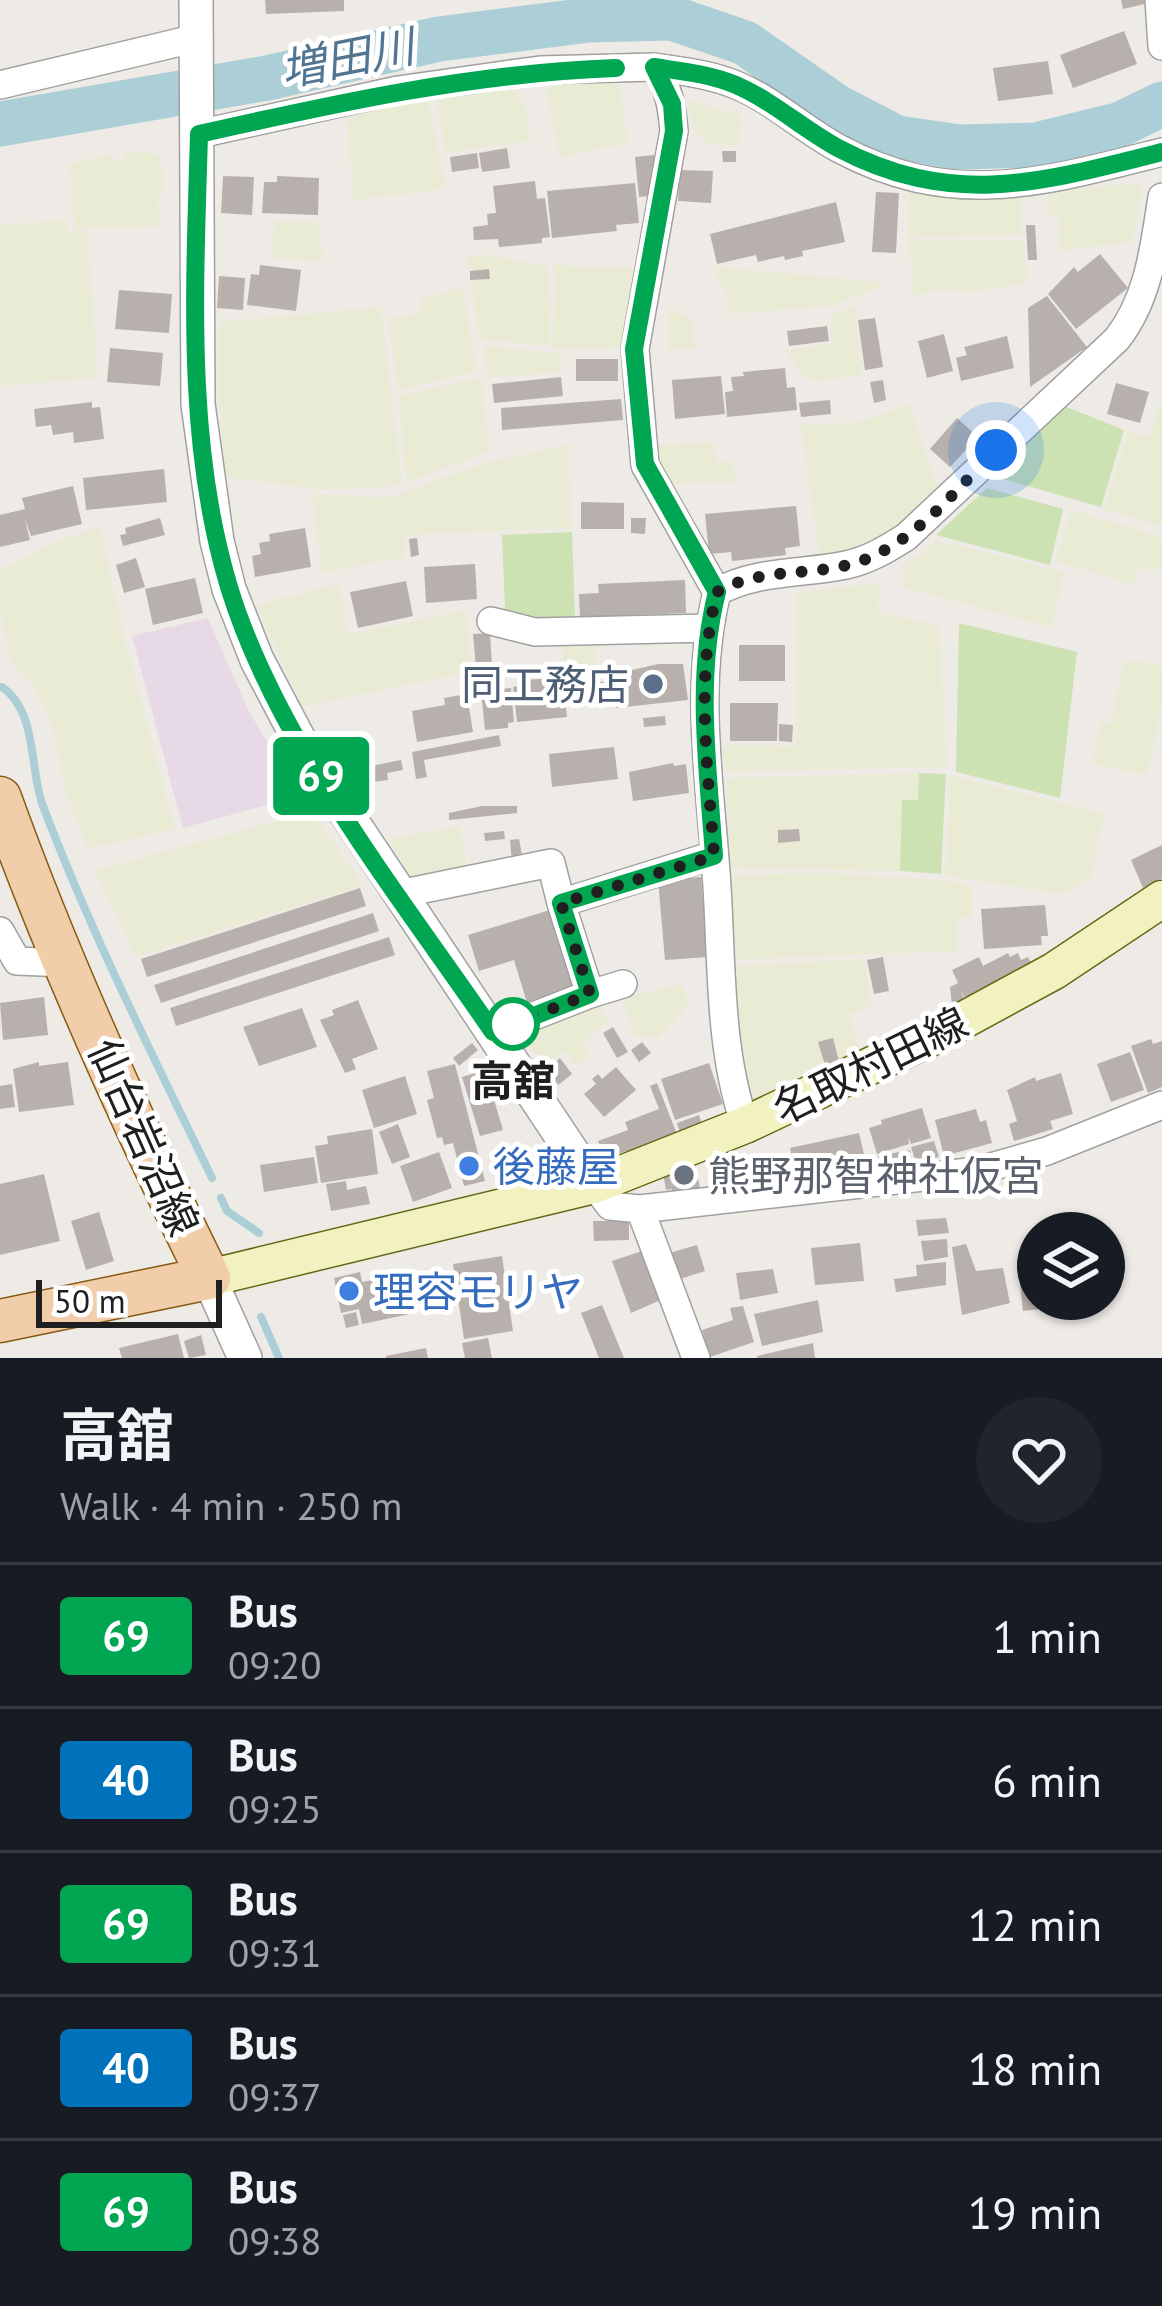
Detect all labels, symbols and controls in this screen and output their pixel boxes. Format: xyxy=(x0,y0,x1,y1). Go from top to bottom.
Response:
water label: 増田川 xyxy=(275,15,423,98)
your location xyxy=(966,420,1026,480)
place label: 同工務店 xyxy=(461,657,629,712)
marker: 同工務店 xyxy=(640,671,666,697)
line badge: 69 xyxy=(267,737,375,815)
text: 69 xyxy=(297,748,345,803)
street label: 名取村田線 xyxy=(764,994,976,1136)
marker: 高舘 xyxy=(488,999,538,1049)
street label: 仙台岩沼線 xyxy=(76,1030,212,1244)
place label: 高舘 xyxy=(471,1053,555,1108)
place label: 後藤屋 xyxy=(493,1139,619,1194)
place label: 熊野那智神社仮宮 xyxy=(708,1148,1044,1203)
marker: 後藤屋 xyxy=(456,1153,482,1179)
marker: 熊野那智神社仮宮 xyxy=(671,1162,697,1188)
map controls xyxy=(1017,1212,1125,1320)
button: layers xyxy=(1017,1212,1125,1320)
place label: 理容モリヤ xyxy=(373,1264,583,1319)
scale bar xyxy=(36,1274,222,1327)
marker: 理容モリヤ xyxy=(336,1278,362,1304)
text: 50 m xyxy=(54,1279,126,1322)
button: heart xyxy=(976,1397,1102,1523)
text: 高舘 xyxy=(60,1398,174,1472)
text: Walk · 4 min · 250 m xyxy=(60,1480,402,1531)
text: Bus xyxy=(228,1581,298,1639)
text: 1 min xyxy=(992,1607,1102,1665)
text: 69 xyxy=(102,1608,150,1663)
text: 09:20 xyxy=(228,1639,322,1690)
text: Bus xyxy=(228,1725,298,1783)
text: 6 min xyxy=(992,1751,1102,1809)
text: 40 xyxy=(102,1752,150,1807)
text: 09:25 xyxy=(228,1783,322,1834)
text: Bus xyxy=(228,1869,298,1927)
text: 12 min xyxy=(968,1895,1102,1953)
text: 69 xyxy=(102,1896,150,1951)
text: 09:31 xyxy=(228,1927,322,1978)
text: Bus xyxy=(228,2013,298,2071)
text: 18 min xyxy=(968,2039,1102,2097)
text: 40 xyxy=(102,2040,150,2095)
text: 09:37 xyxy=(228,2071,322,2122)
text: Bus xyxy=(228,2157,298,2215)
text: 19 min xyxy=(968,2183,1102,2241)
text: 69 xyxy=(102,2184,150,2239)
text: 09:38 xyxy=(228,2215,322,2266)

